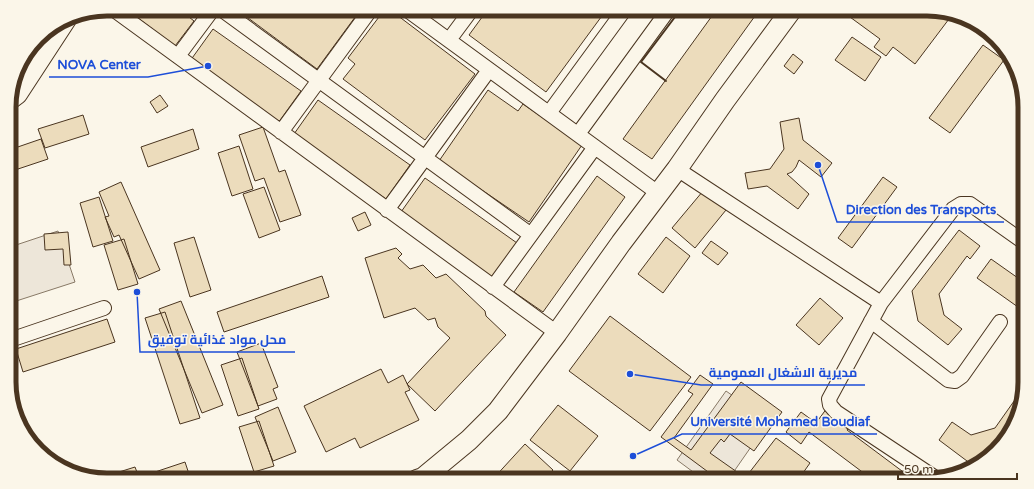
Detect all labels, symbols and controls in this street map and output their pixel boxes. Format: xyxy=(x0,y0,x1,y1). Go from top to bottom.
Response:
callout: NOVA Center xyxy=(49,52,148,77)
text: NOVA Center xyxy=(57,57,142,73)
callout: Direction des Transports xyxy=(837,197,1004,222)
text: Direction des Transports xyxy=(846,202,996,218)
callout: محل مواد غذائية توفيق xyxy=(140,327,295,352)
text: محل مواد غذائية توفيق xyxy=(148,332,286,348)
callout: مديرية الاشغال العمومية xyxy=(701,360,865,385)
text: مديرية الاشغال العمومية xyxy=(709,365,857,381)
callout: Université Mohamed Boudiaf xyxy=(682,409,877,434)
text: Université Mohamed Boudiaf xyxy=(690,414,871,430)
scale bar xyxy=(898,455,1017,481)
text: 50 m xyxy=(904,462,933,476)

